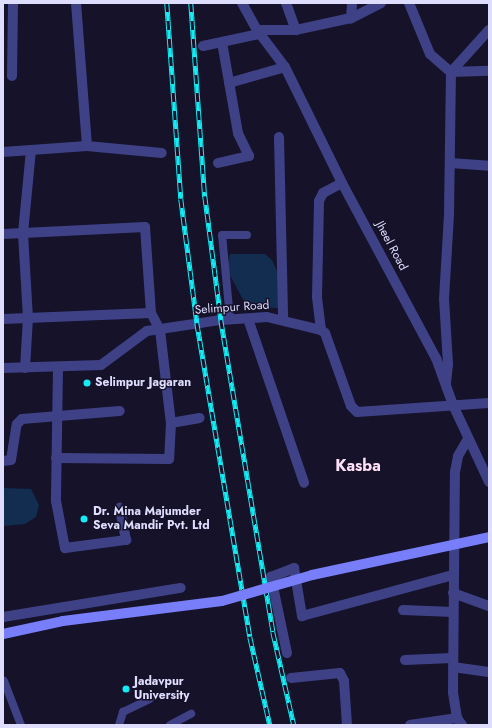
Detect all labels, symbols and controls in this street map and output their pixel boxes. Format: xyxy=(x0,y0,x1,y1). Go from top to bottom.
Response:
street label: Jheel Road xyxy=(372,219,410,273)
street label: Selimpur Road xyxy=(194,298,270,318)
place label: Selimpur Jagaran xyxy=(95,376,191,390)
marker: Selimpur Jagaran xyxy=(82,378,92,388)
district label: Kasba xyxy=(335,456,381,476)
place label: Dr. Mina Majumder Seva Mandir Pvt. Ltd xyxy=(93,505,210,533)
marker: Dr. Mina Majumder Seva Mandir Pvt. Ltd xyxy=(78,513,90,525)
place label: Jadavpur University xyxy=(134,675,189,703)
marker: Jadavpur University xyxy=(121,684,131,694)

